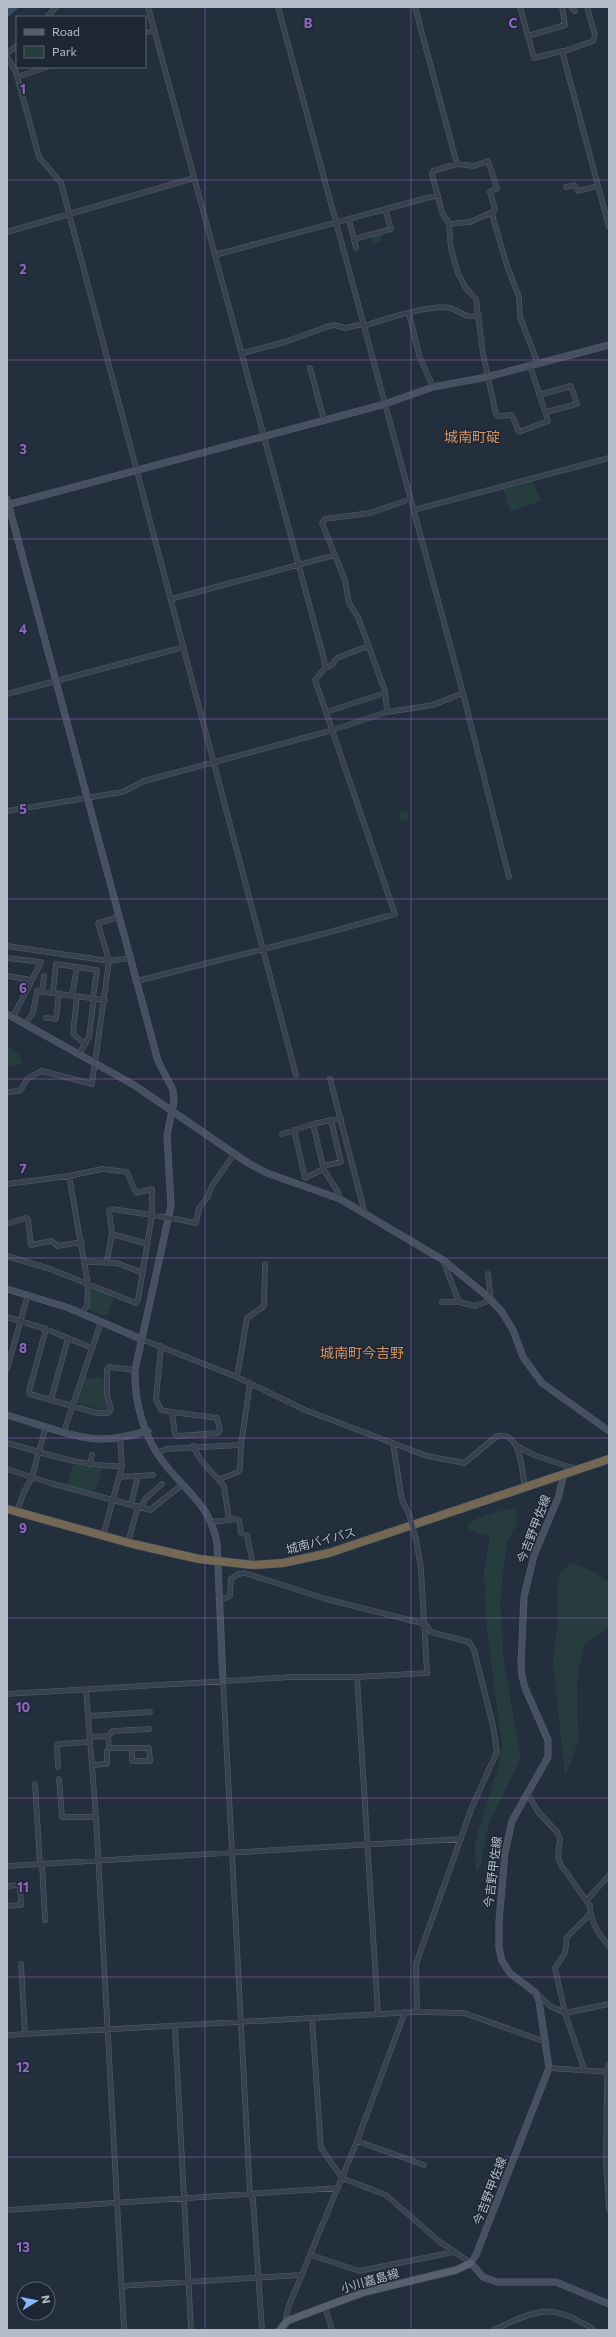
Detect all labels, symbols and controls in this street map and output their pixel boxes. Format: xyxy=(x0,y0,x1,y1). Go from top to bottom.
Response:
text: B xyxy=(304,15,313,31)
text: C xyxy=(509,15,518,31)
legend xyxy=(16,16,146,68)
text: Road xyxy=(52,24,80,38)
text: Park xyxy=(52,44,78,58)
text: 1 xyxy=(20,81,26,97)
text: 2 xyxy=(19,261,27,277)
district label: 城南町碇 xyxy=(444,428,500,445)
text: 3 xyxy=(19,441,27,457)
text: 4 xyxy=(19,621,27,637)
text: 5 xyxy=(19,801,27,817)
text: 6 xyxy=(19,980,27,996)
text: 7 xyxy=(19,1160,27,1176)
text: 8 xyxy=(19,1340,27,1356)
district label: 城南町今吉野 xyxy=(320,1344,404,1361)
street label: 今吉野甲佐線 xyxy=(514,1493,553,1565)
text: 9 xyxy=(19,1520,27,1536)
street label: 城南バイパス xyxy=(284,1524,357,1556)
text: 10 xyxy=(16,1699,31,1715)
street label: 今吉野甲佐線 xyxy=(481,1835,503,1908)
text: 11 xyxy=(17,1879,29,1895)
text: 12 xyxy=(16,2059,30,2075)
street label: 今吉野甲佐線 xyxy=(470,2155,509,2227)
text: 13 xyxy=(16,2239,30,2255)
street label: 小川嘉島線 xyxy=(339,2265,400,2295)
north arrow xyxy=(16,2281,56,2321)
text: N xyxy=(39,2294,53,2304)

